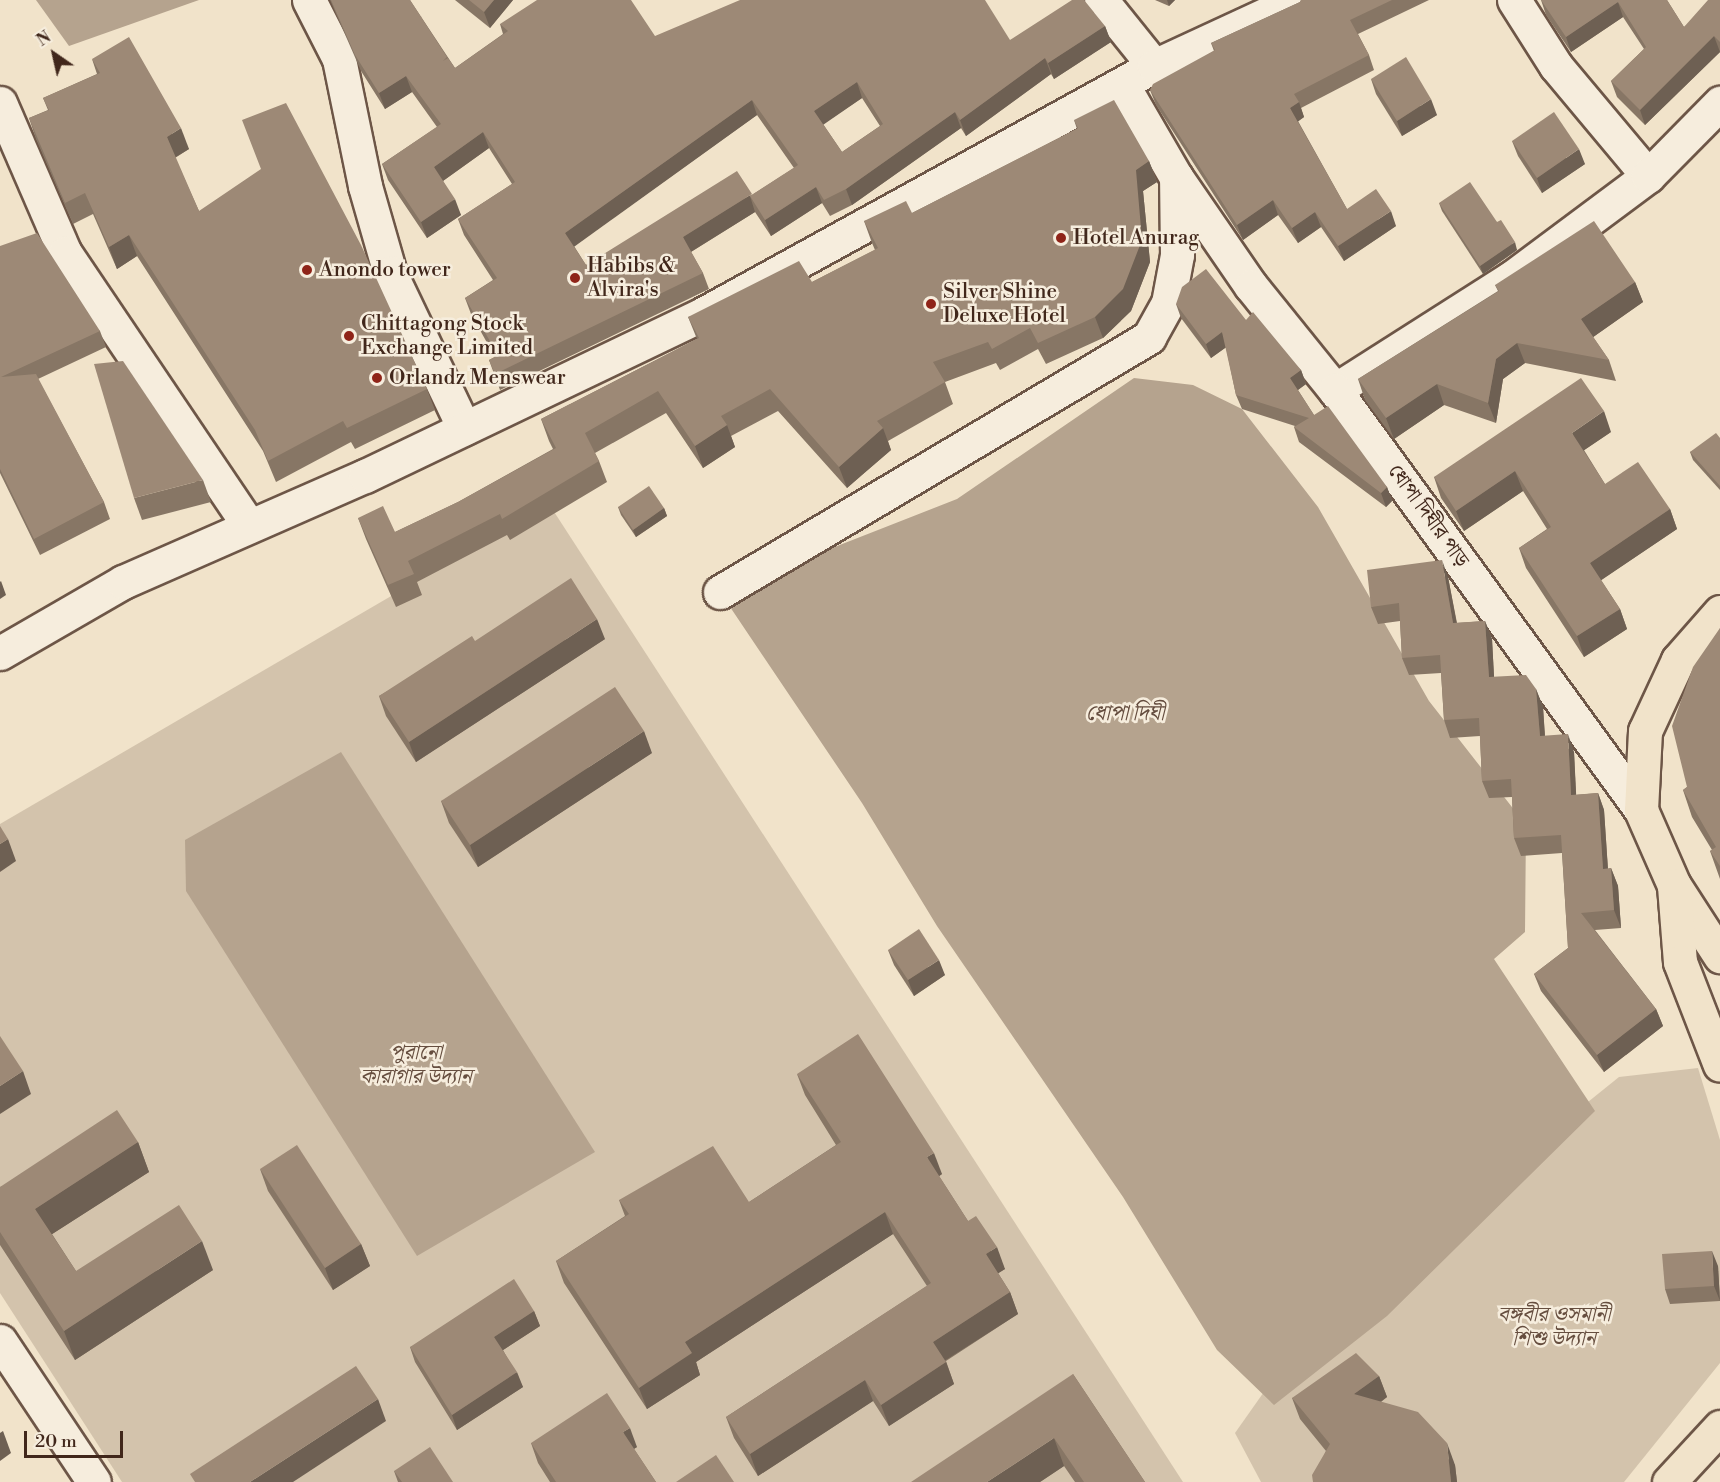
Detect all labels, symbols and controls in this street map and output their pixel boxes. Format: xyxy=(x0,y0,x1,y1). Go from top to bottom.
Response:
north arrow xyxy=(24,24,84,84)
text: N xyxy=(33,27,55,51)
place label: Hotel Anurag xyxy=(1073,225,1199,251)
marker: Hotel Anurag xyxy=(1054,231,1068,245)
place label: Habibs & Alvira's xyxy=(587,253,676,303)
place label: Anondo tower xyxy=(319,257,451,283)
marker: Anondo tower xyxy=(300,263,314,277)
marker: Habibs & Alvira's xyxy=(568,271,582,285)
place label: Silver Shine Deluxe Hotel xyxy=(943,279,1066,329)
marker: Silver Shine Deluxe Hotel xyxy=(924,297,938,311)
place label: Chittagong Stock Exchange Limited xyxy=(361,311,533,361)
marker: Chittagong Stock Exchange Limited xyxy=(342,329,356,343)
place label: Orlandz Menswear xyxy=(389,365,566,391)
marker: Orlandz Menswear xyxy=(370,371,384,385)
street label: ধোপা দিঘীর পাড় xyxy=(1382,459,1474,573)
water label: ধোপা দিঘী xyxy=(1086,701,1164,727)
park label: পুরানো কারাগার উদ্যান xyxy=(360,1040,472,1090)
park label: বঙ্গবীর ওসমানী শিশু উদ্যান xyxy=(1498,1302,1610,1352)
scale bar xyxy=(27,1419,126,1457)
text: 20 m xyxy=(35,1430,77,1453)

